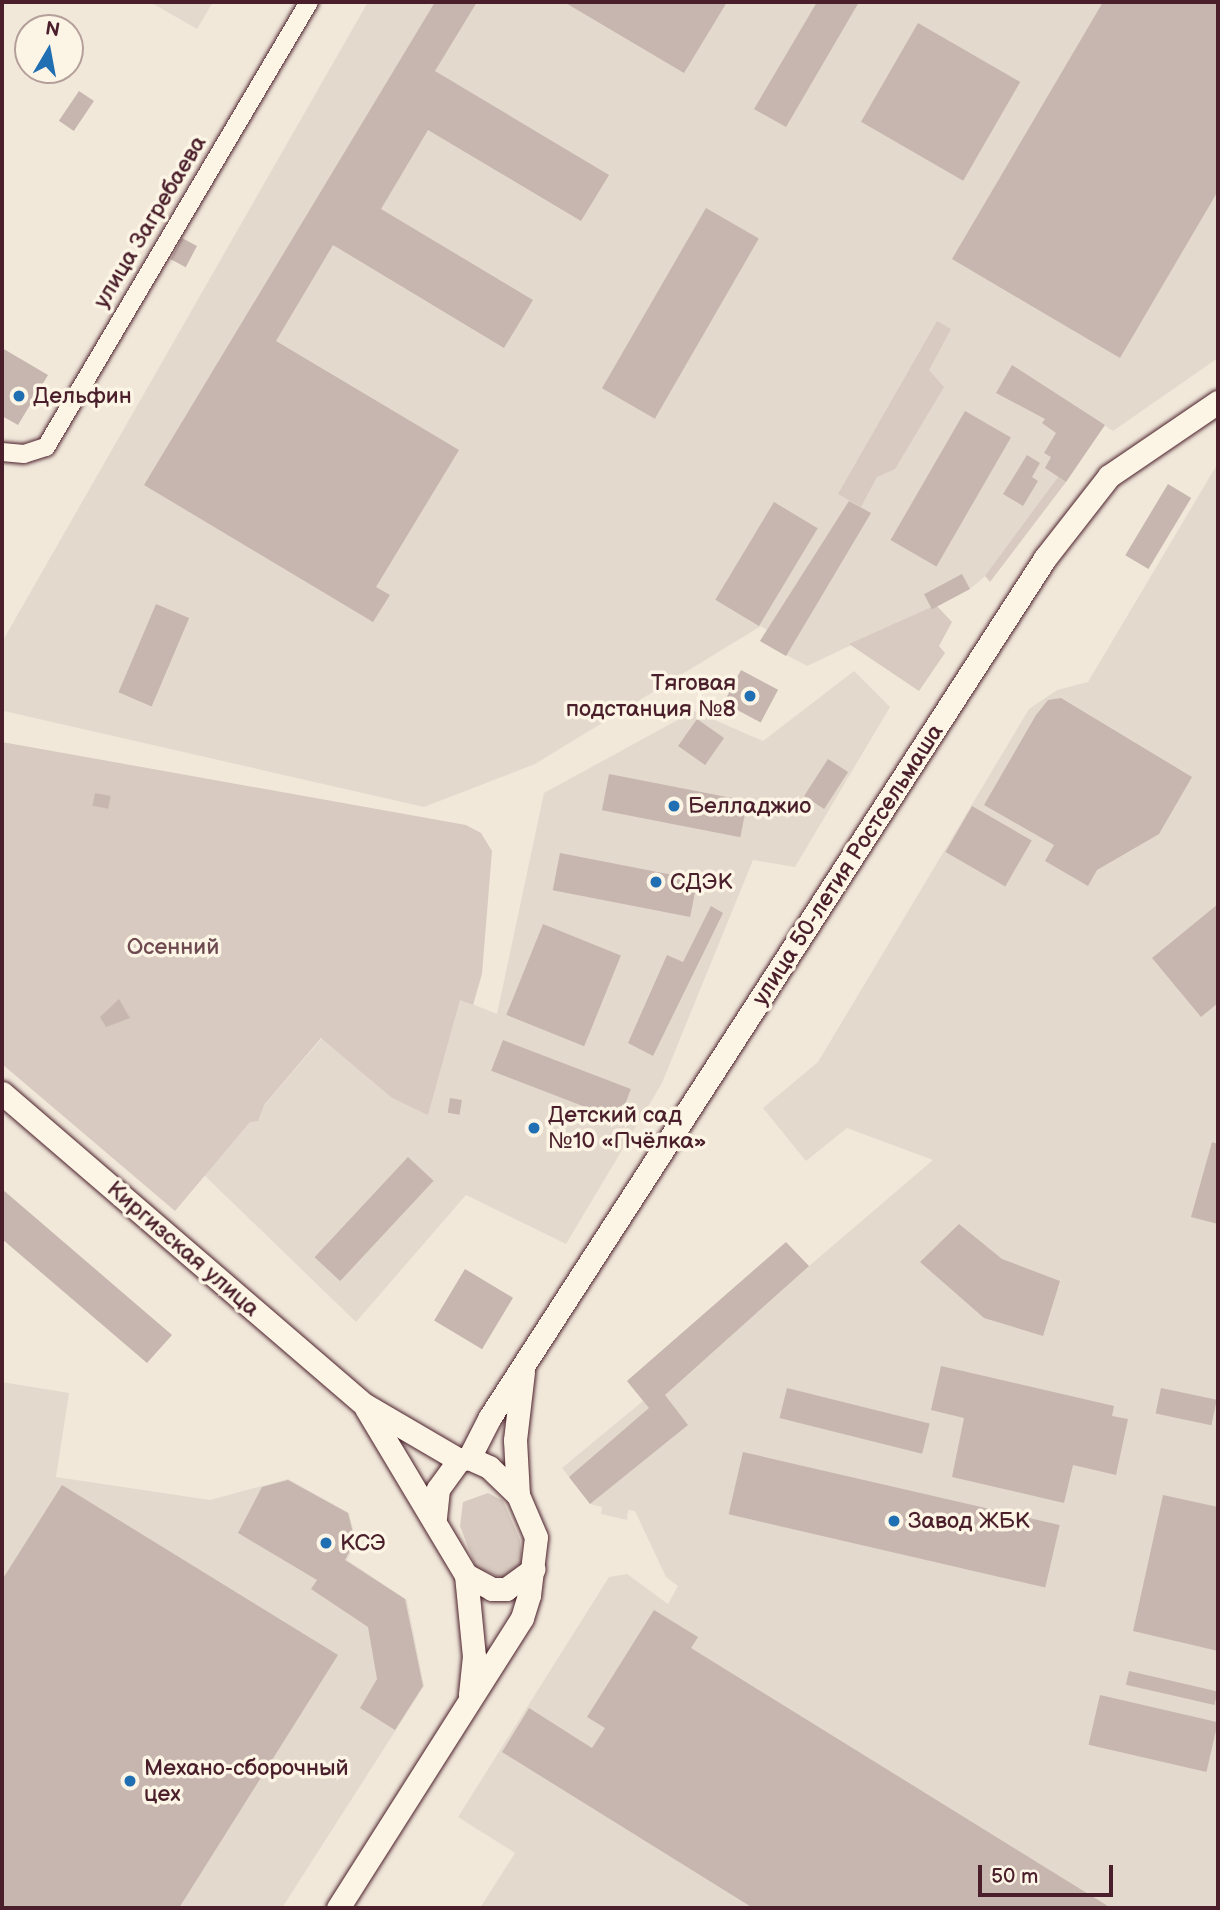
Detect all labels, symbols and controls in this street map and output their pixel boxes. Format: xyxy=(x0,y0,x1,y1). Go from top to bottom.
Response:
north arrow xyxy=(14,14,84,84)
text: N xyxy=(43,17,61,42)
street label: улица Загребаева xyxy=(88,131,212,313)
place label: Дельфин xyxy=(33,382,132,410)
marker: Дельфин xyxy=(11,388,27,404)
place label: Тяговая подстанция №8 xyxy=(566,669,736,723)
marker: Тяговая подстанция №8 xyxy=(742,688,758,704)
street label: улица 50-летия Ростсельмаша xyxy=(747,719,949,1011)
place label: Белладжио xyxy=(688,792,811,820)
marker: Белладжио xyxy=(666,798,682,814)
place label: СДЭК xyxy=(670,868,732,896)
marker: СДЭК xyxy=(648,874,664,890)
park label: Осенний xyxy=(127,933,219,961)
place label: Детский сад №10 «Пчёлка» xyxy=(548,1101,707,1155)
marker: Детский сад №10 «Пчёлка» xyxy=(526,1120,542,1136)
street label: Киргизская улица xyxy=(101,1175,265,1323)
place label: Завод ЖБК xyxy=(908,1507,1030,1535)
marker: Завод ЖБК xyxy=(886,1513,902,1529)
place label: КСЭ xyxy=(340,1529,386,1557)
marker: КСЭ xyxy=(318,1535,334,1551)
place label: Механо-сборочный цех xyxy=(144,1754,349,1808)
marker: Механо-сборочный цех xyxy=(122,1773,138,1789)
scale bar xyxy=(982,1850,1117,1894)
text: 50 m xyxy=(991,1864,1038,1889)

